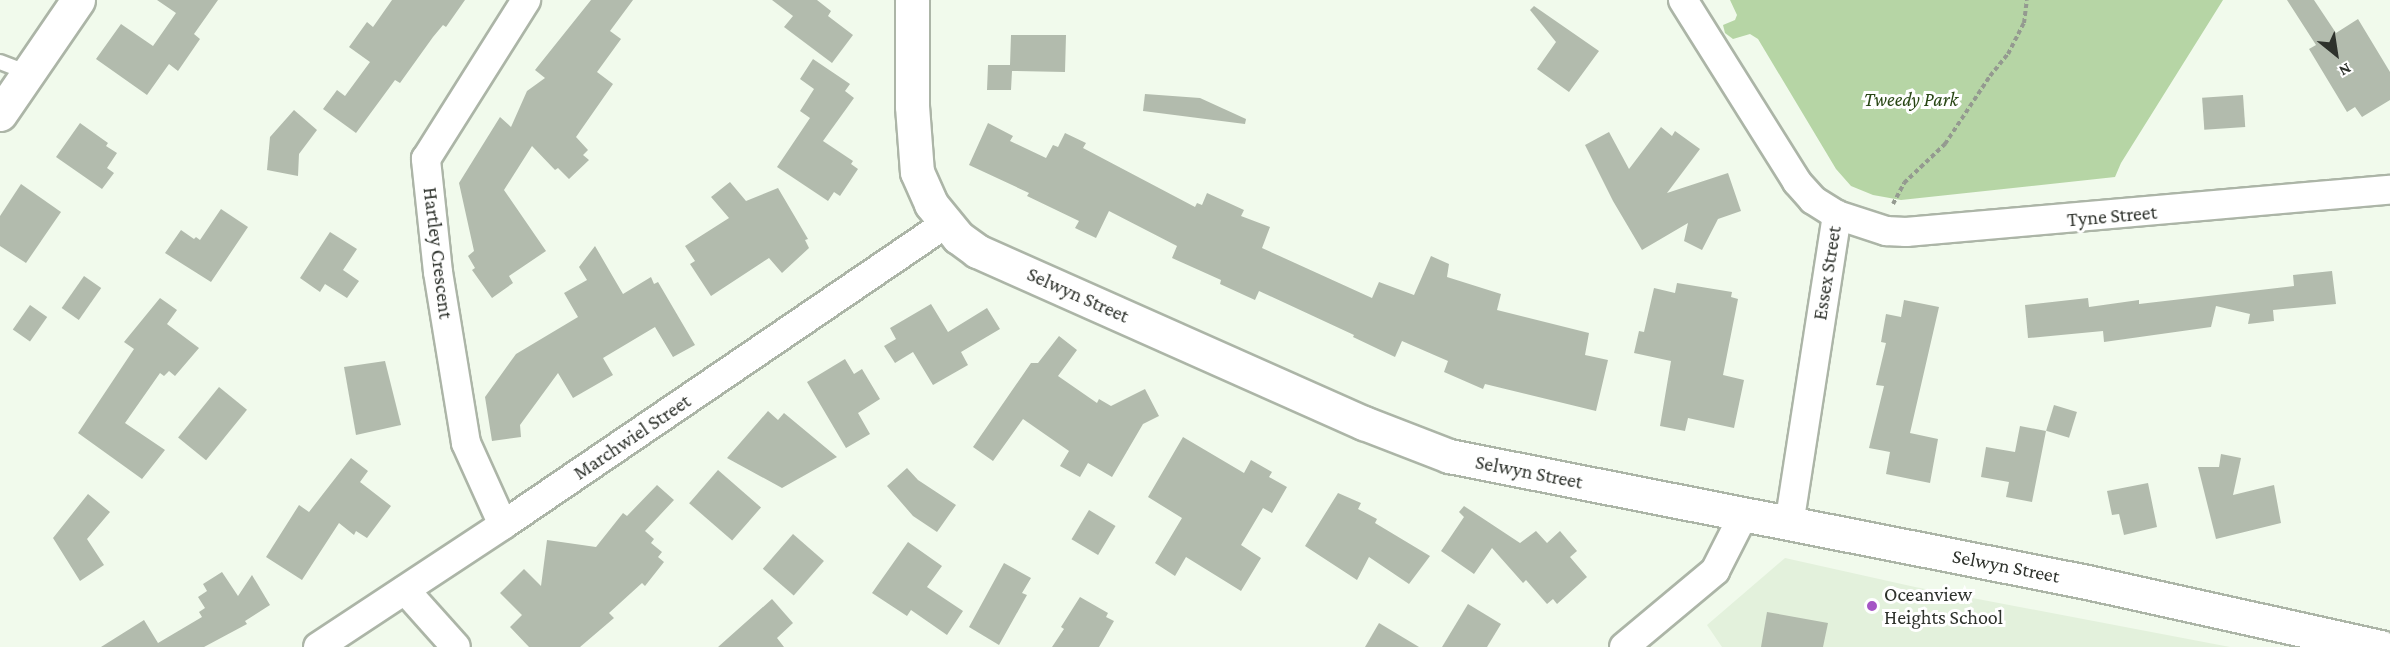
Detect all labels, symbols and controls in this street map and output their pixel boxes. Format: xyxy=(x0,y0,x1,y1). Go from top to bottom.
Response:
north arrow xyxy=(2306,24,2366,84)
text: N xyxy=(2336,60,2354,80)
park label: Tweedy Park xyxy=(1864,87,1958,111)
street label: Hartley Crescent xyxy=(418,186,458,320)
street label: Tyne Street xyxy=(2066,200,2158,232)
street label: Essex Street xyxy=(1808,224,1846,322)
street label: Selwyn Street xyxy=(1023,262,1133,328)
street label: Marchwiel Street xyxy=(569,389,695,485)
street label: Selwyn Street xyxy=(1473,450,1585,494)
street label: Selwyn Street xyxy=(1950,544,2062,588)
place label: Oceanview Heights School xyxy=(1884,582,2003,629)
marker: Oceanview Heights School xyxy=(1865,599,1879,613)

